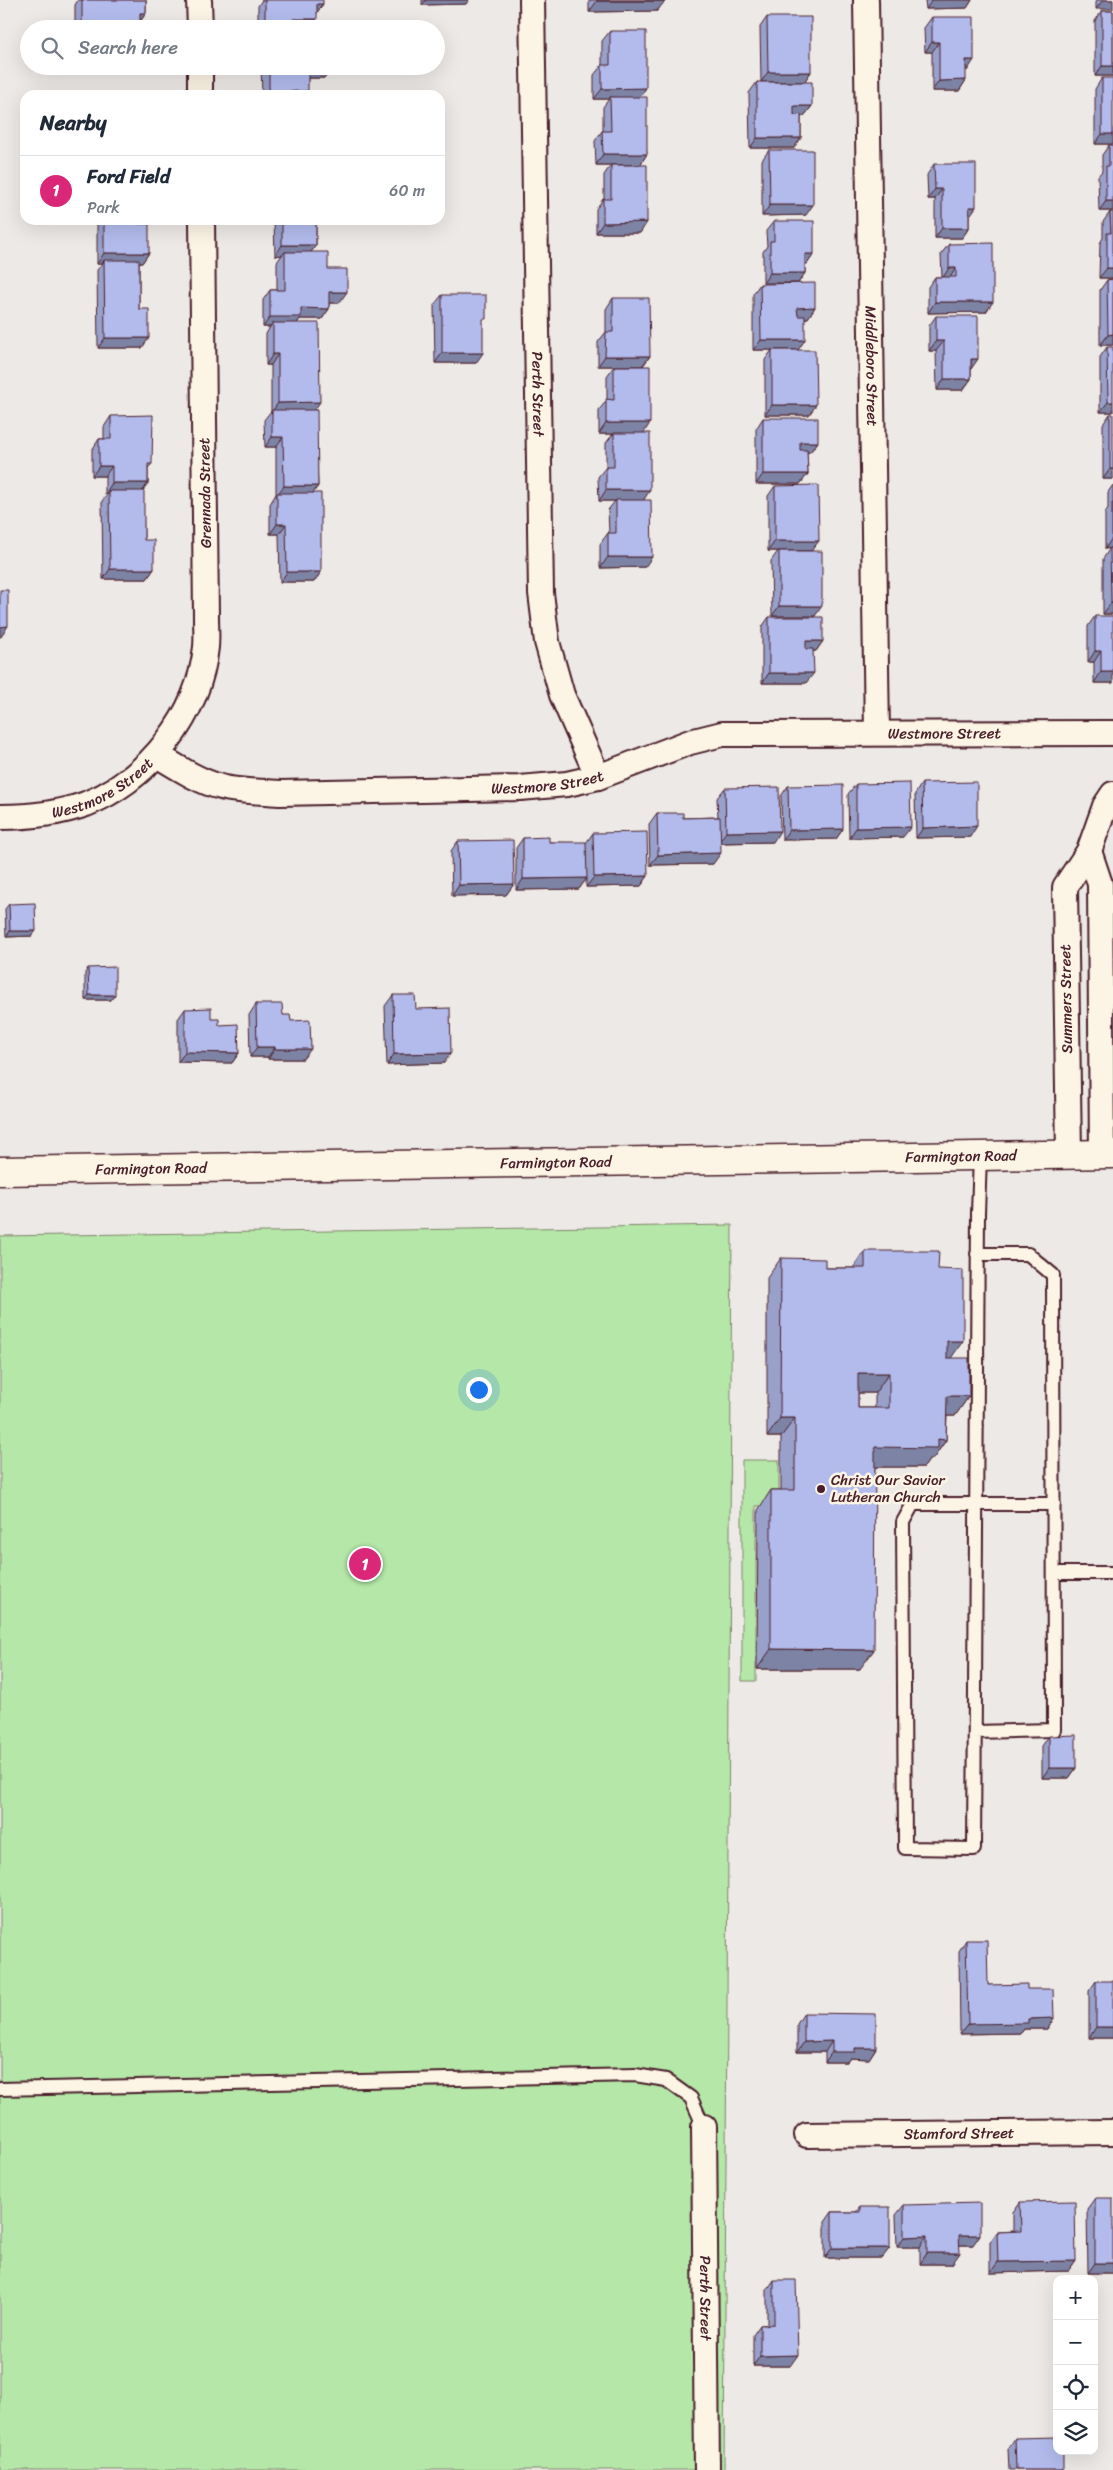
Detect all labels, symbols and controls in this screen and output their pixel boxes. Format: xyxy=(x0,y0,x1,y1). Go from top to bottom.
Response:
search box xyxy=(20,20,445,75)
text: Search here xyxy=(78,31,178,64)
icon: search xyxy=(38,34,66,62)
text: Nearby xyxy=(40,104,106,142)
text: Ford Field xyxy=(87,160,170,193)
text: 1 xyxy=(53,176,59,205)
text: 60 m xyxy=(389,176,425,205)
text: Park xyxy=(87,193,120,222)
street label: Middleboro Street xyxy=(858,305,885,427)
street label: Perth Street xyxy=(524,351,552,438)
street label: Grennada Street xyxy=(191,437,219,548)
street label: Westmore Street xyxy=(888,720,1002,747)
street label: Westmore Street xyxy=(50,751,160,826)
street label: Westmore Street xyxy=(491,763,608,802)
street label: Summers Street xyxy=(1052,944,1080,1054)
street label: Farmington Road xyxy=(905,1142,1018,1170)
street label: Farmington Road xyxy=(500,1149,613,1176)
street label: Farmington Road xyxy=(95,1155,208,1183)
your location xyxy=(466,1377,492,1403)
place label: Christ Our Savior Lutheran Church xyxy=(831,1467,946,1510)
marker: Christ Our Savior Lutheran Church xyxy=(815,1483,827,1495)
pin: 1 xyxy=(349,1545,381,1583)
street label: Stamford Street xyxy=(903,2120,1015,2147)
street label: Perth Street xyxy=(692,2255,719,2342)
map controls xyxy=(1053,2275,1098,2455)
button: + xyxy=(1053,2275,1098,2320)
button: − xyxy=(1053,2320,1098,2365)
button: locate xyxy=(1053,2365,1098,2410)
button: layers xyxy=(1053,2410,1098,2455)

